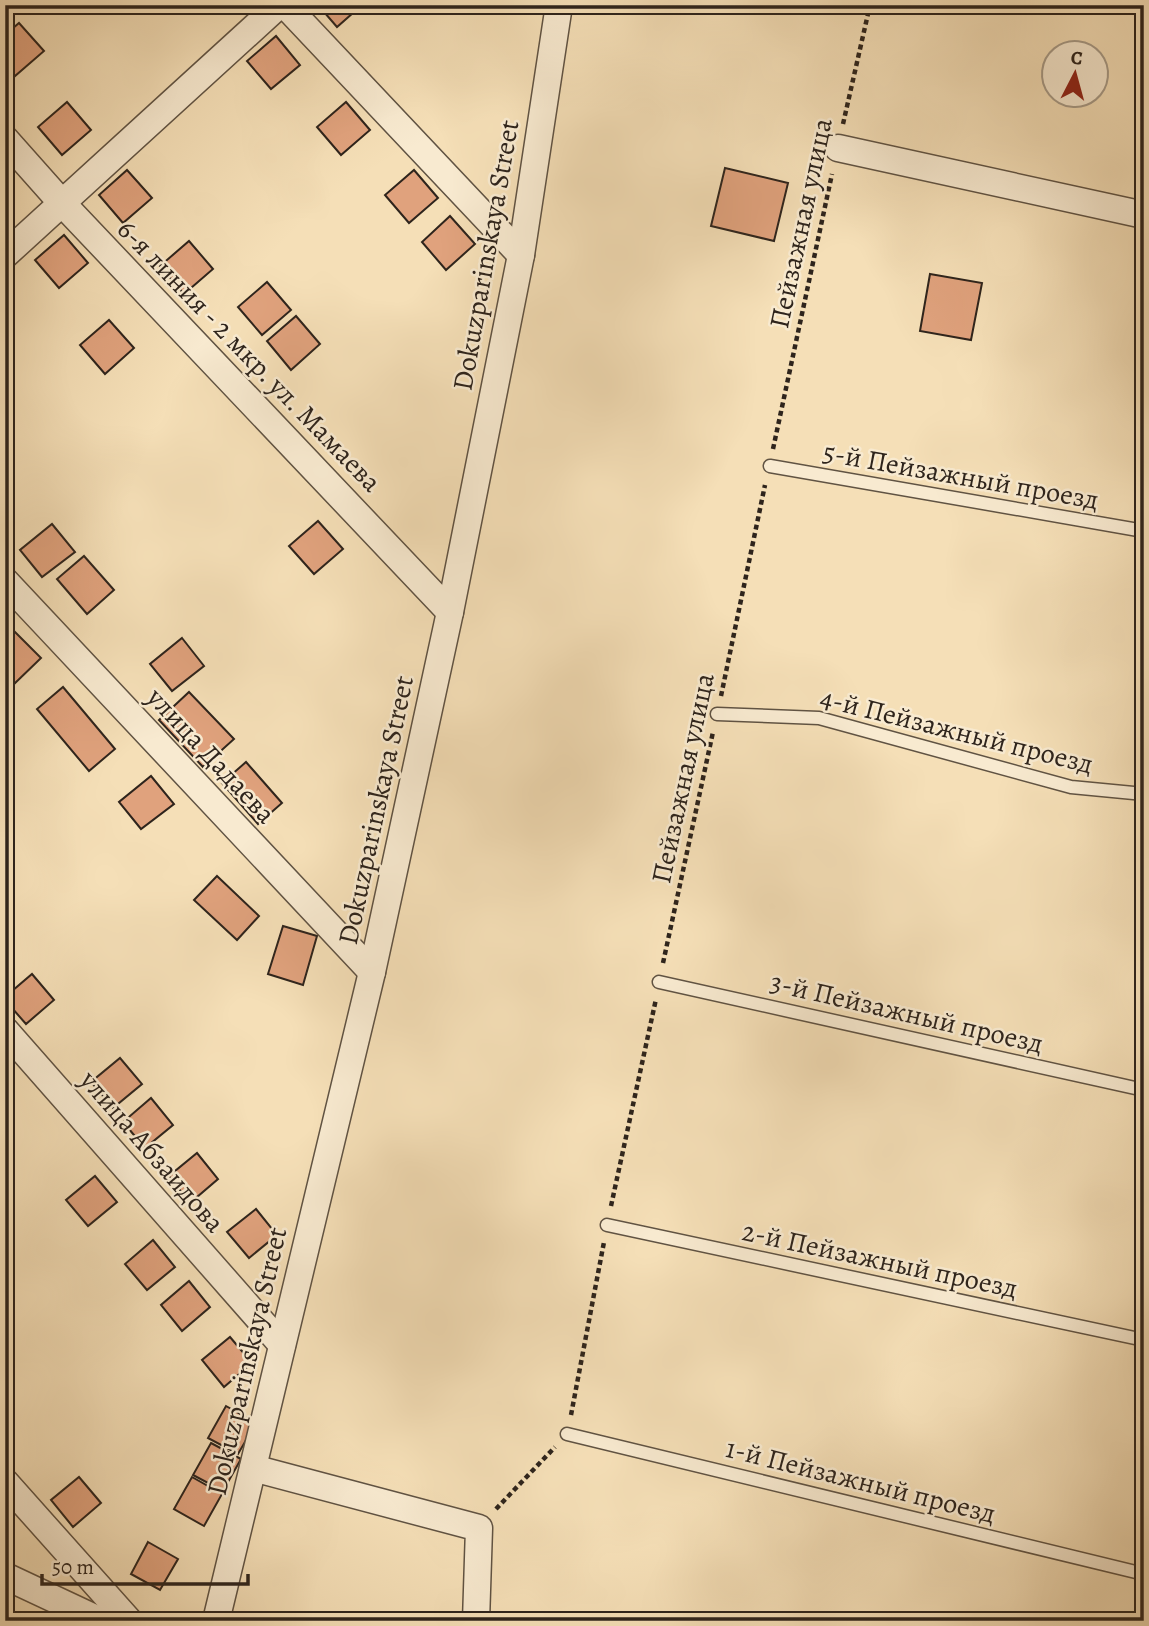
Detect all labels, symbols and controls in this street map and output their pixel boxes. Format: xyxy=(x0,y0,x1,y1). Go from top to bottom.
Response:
north arrow xyxy=(1040,38,1110,108)
text: С xyxy=(1069,45,1084,72)
street label: Пейзажная улица xyxy=(760,114,842,332)
street label: Dokuzparinskaya Street xyxy=(443,117,528,393)
street label: 6-я линия - 2 мкр. ул. Мамаева xyxy=(109,211,390,500)
street label: 5-й Пейзажный проезд xyxy=(820,433,1102,519)
street label: Пейзажная улица xyxy=(642,669,724,887)
street label: Dokuzparinskaya Street xyxy=(329,672,423,948)
street label: улица Дадаева xyxy=(138,679,284,832)
street label: 4-й Пейзажный проезд xyxy=(816,679,1097,783)
street label: 3-й Пейзажный проезд xyxy=(767,963,1047,1063)
street label: улица Абзаидова xyxy=(71,1062,233,1241)
street label: 2-й Пейзажный проезд xyxy=(739,1212,1021,1308)
street label: Dokuzparinskaya Street xyxy=(198,1223,296,1499)
street label: 1-й Пейзажный проезд xyxy=(722,1429,1000,1533)
scale bar xyxy=(42,1542,248,1586)
text: 50 m xyxy=(52,1553,94,1581)

